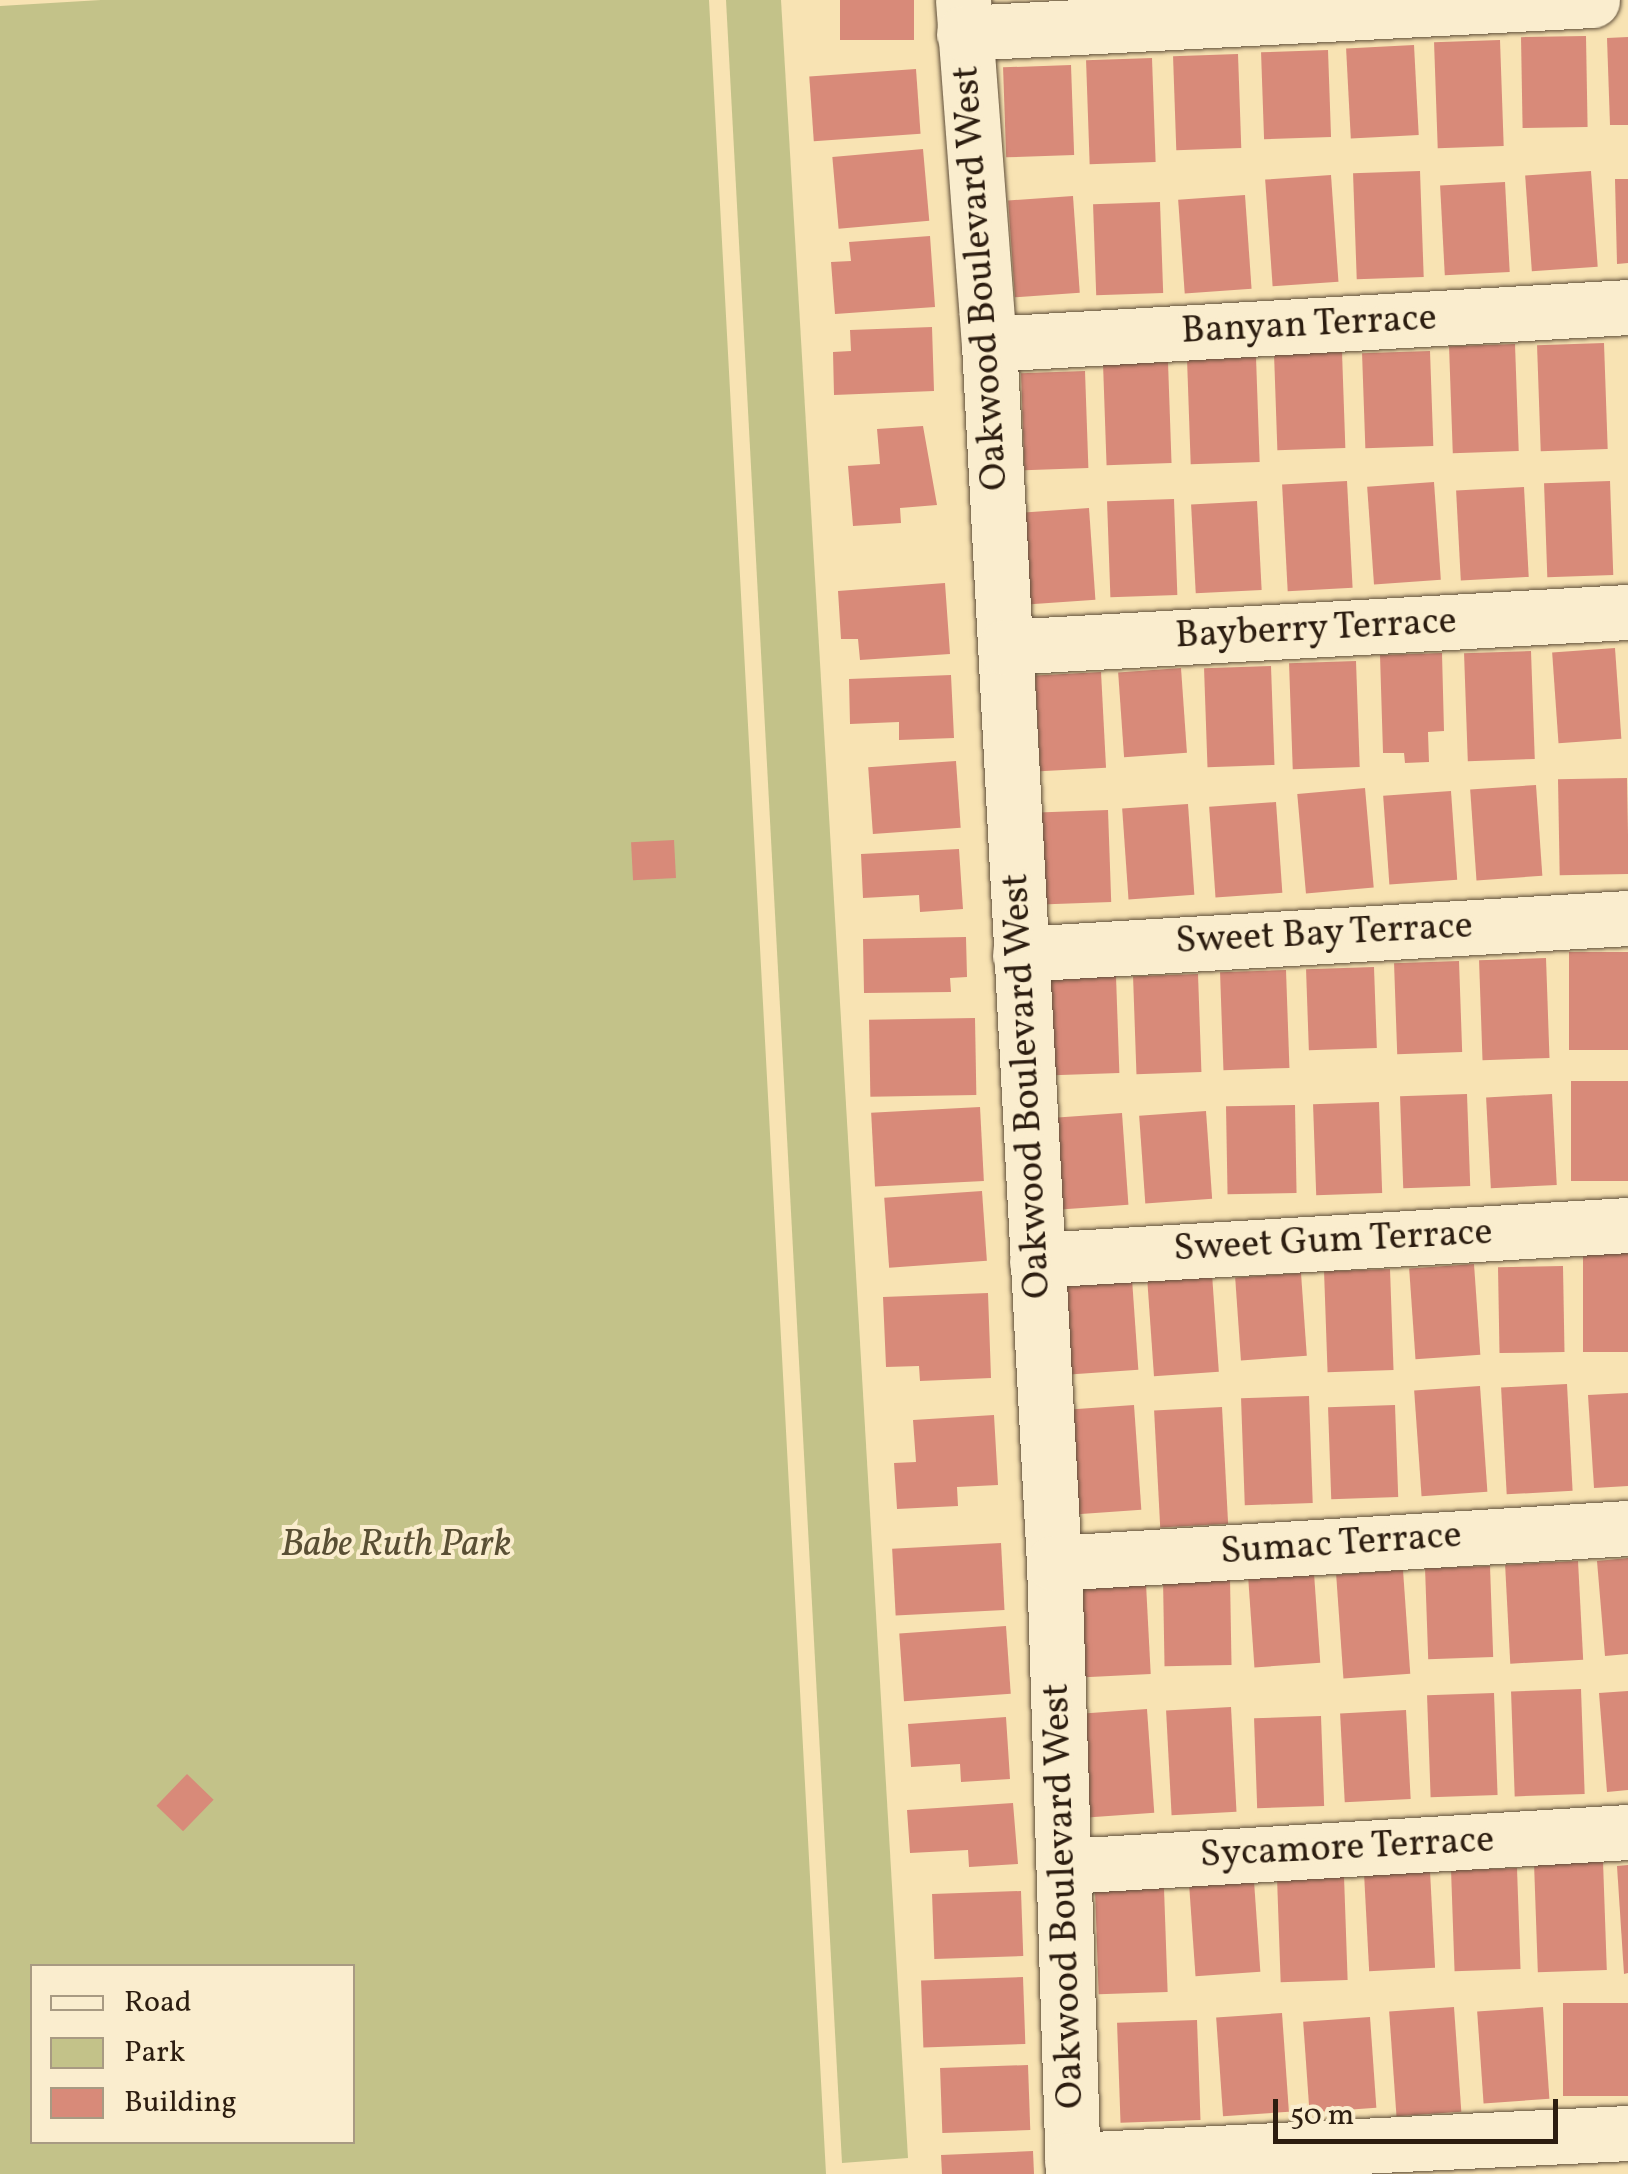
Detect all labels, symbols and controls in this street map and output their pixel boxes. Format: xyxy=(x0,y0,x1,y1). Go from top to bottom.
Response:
street label: Oakwood Boulevard West xyxy=(944,64,1020,492)
street label: Banyan Terrace xyxy=(1180,297,1438,355)
street label: Bayberry Terrace xyxy=(1173,600,1459,660)
street label: Oakwood Boulevard West xyxy=(994,872,1062,1300)
street label: Sweet Bay Terrace xyxy=(1173,904,1475,966)
street label: Sweet Gum Terrace xyxy=(1172,1211,1494,1273)
street label: Sumac Terrace xyxy=(1218,1514,1464,1576)
park label: Babe Ruth Park xyxy=(281,1523,511,1569)
street label: Oakwood Boulevard West xyxy=(1035,1682,1095,2110)
street label: Sycamore Terrace xyxy=(1198,1818,1496,1880)
legend xyxy=(30,1964,355,2144)
text: Road xyxy=(124,1982,192,2024)
text: Park xyxy=(124,2032,185,2074)
scale bar xyxy=(1278,2079,1563,2141)
text: Building xyxy=(124,2082,237,2124)
text: 50 m xyxy=(1290,2095,1354,2137)

